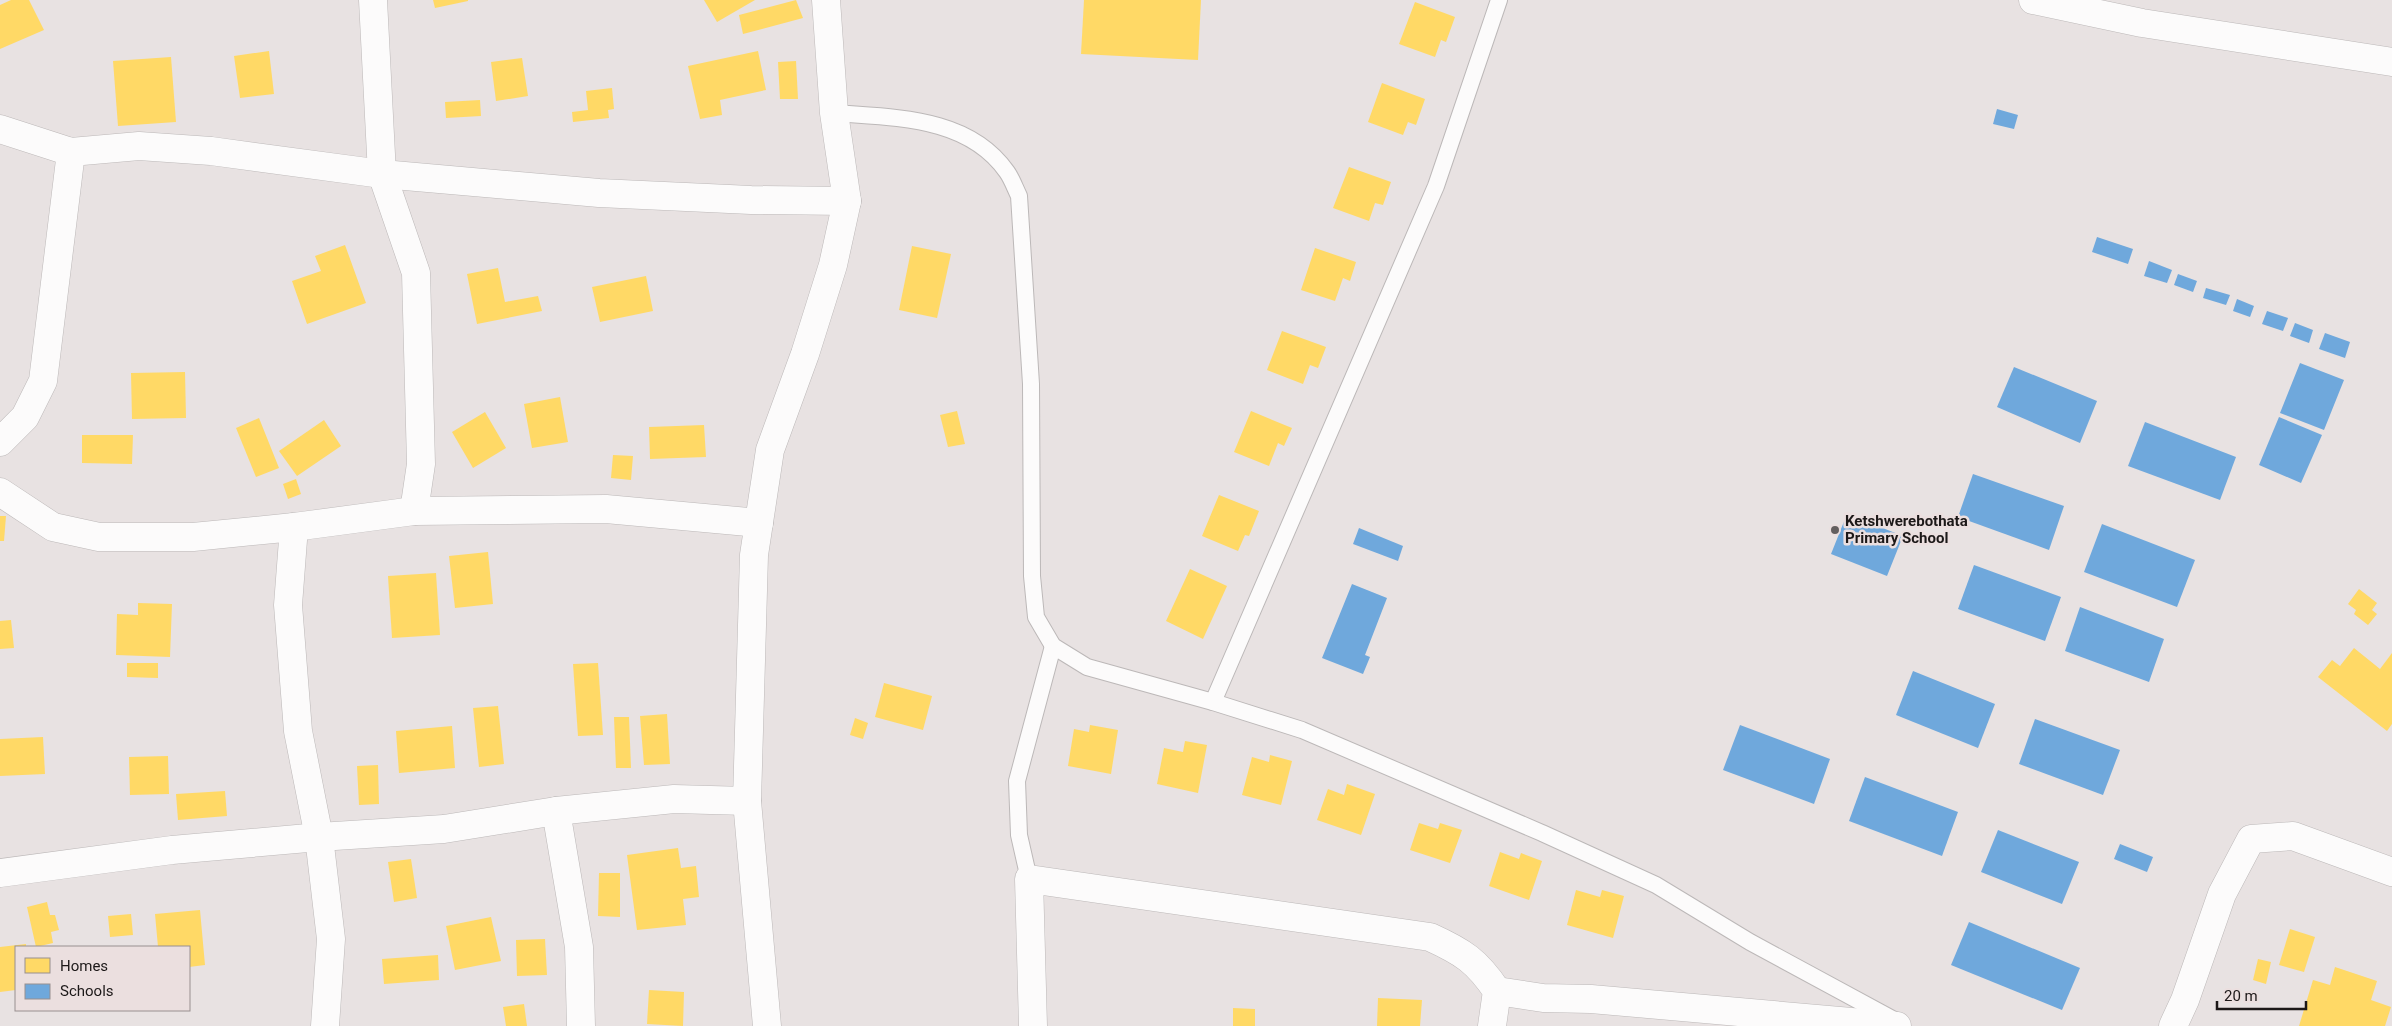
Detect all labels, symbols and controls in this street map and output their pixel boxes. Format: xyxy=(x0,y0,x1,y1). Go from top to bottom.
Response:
place label: Ketshwerebothata Primary School xyxy=(1845,512,1968,547)
marker: Ketshwerebothata Primary School xyxy=(1829,524,1841,536)
legend xyxy=(15,946,190,1011)
text: Homes xyxy=(60,957,108,975)
scale bar xyxy=(2217,978,2306,1010)
text: Schools xyxy=(60,982,114,1000)
text: 20 m xyxy=(2224,987,2258,1005)

